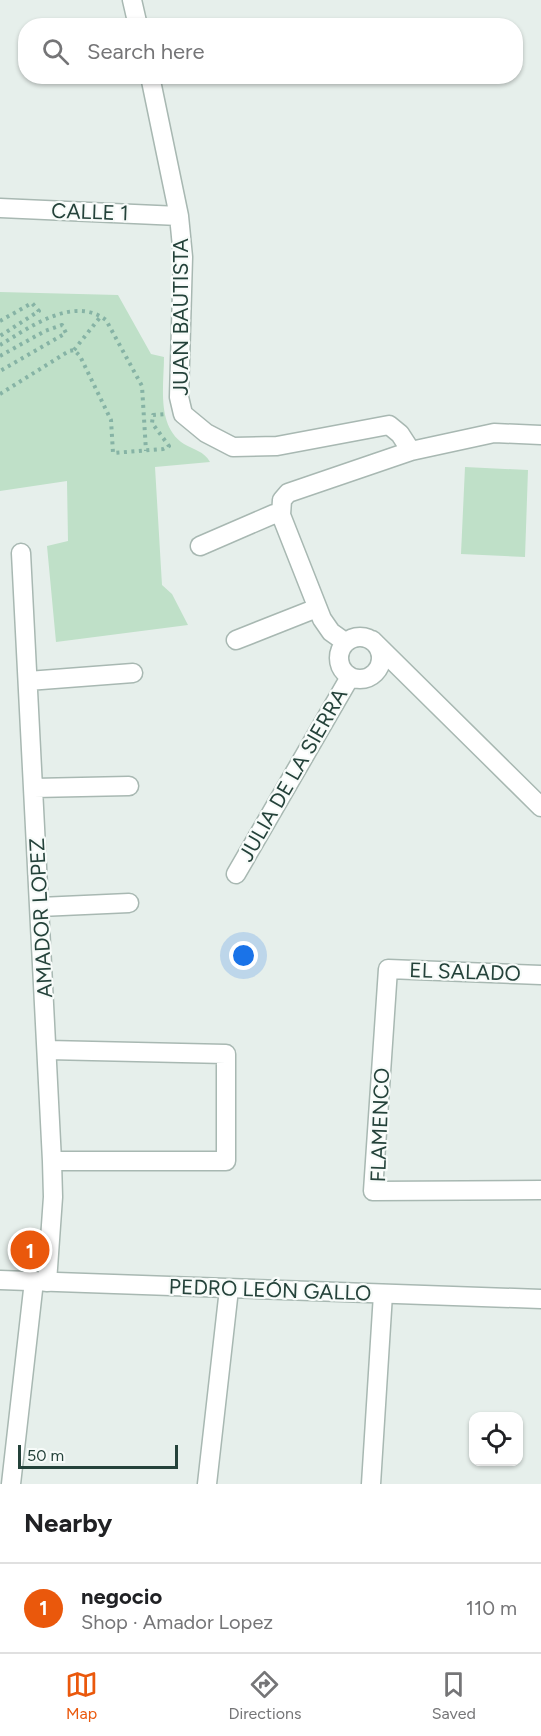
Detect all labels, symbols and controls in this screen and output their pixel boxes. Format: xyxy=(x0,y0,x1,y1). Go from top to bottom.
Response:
search box xyxy=(18,18,523,84)
icon: search xyxy=(39,35,72,68)
text: Search here xyxy=(87,38,205,65)
street label: CALLE 1 xyxy=(51,198,129,225)
street label: JUAN BAUTISTA xyxy=(168,238,193,396)
street label: JULIA DE LA SIERRA xyxy=(233,684,352,866)
street label: AMADOR LOPEZ xyxy=(24,837,57,999)
your location xyxy=(229,941,258,970)
street label: EL SALADO xyxy=(409,957,521,986)
street label: FLAMENCO xyxy=(365,1067,394,1183)
pin: 1 xyxy=(10,1228,50,1272)
street label: PEDRO LEÓN GALLO xyxy=(168,1273,372,1306)
map controls xyxy=(469,1412,523,1466)
button: locate xyxy=(469,1412,523,1466)
scale bar xyxy=(18,1442,178,1470)
text: 50 m xyxy=(27,1446,64,1465)
text: Nearby xyxy=(24,1507,112,1539)
text: negocio xyxy=(81,1583,162,1610)
text: 1 xyxy=(39,1596,48,1620)
text: 110 m xyxy=(466,1596,517,1620)
text: Shop · Amador Lopez xyxy=(81,1610,273,1634)
tab: Map xyxy=(65,1668,98,1723)
tab: Directions xyxy=(228,1668,301,1723)
tab: Saved xyxy=(432,1668,476,1723)

